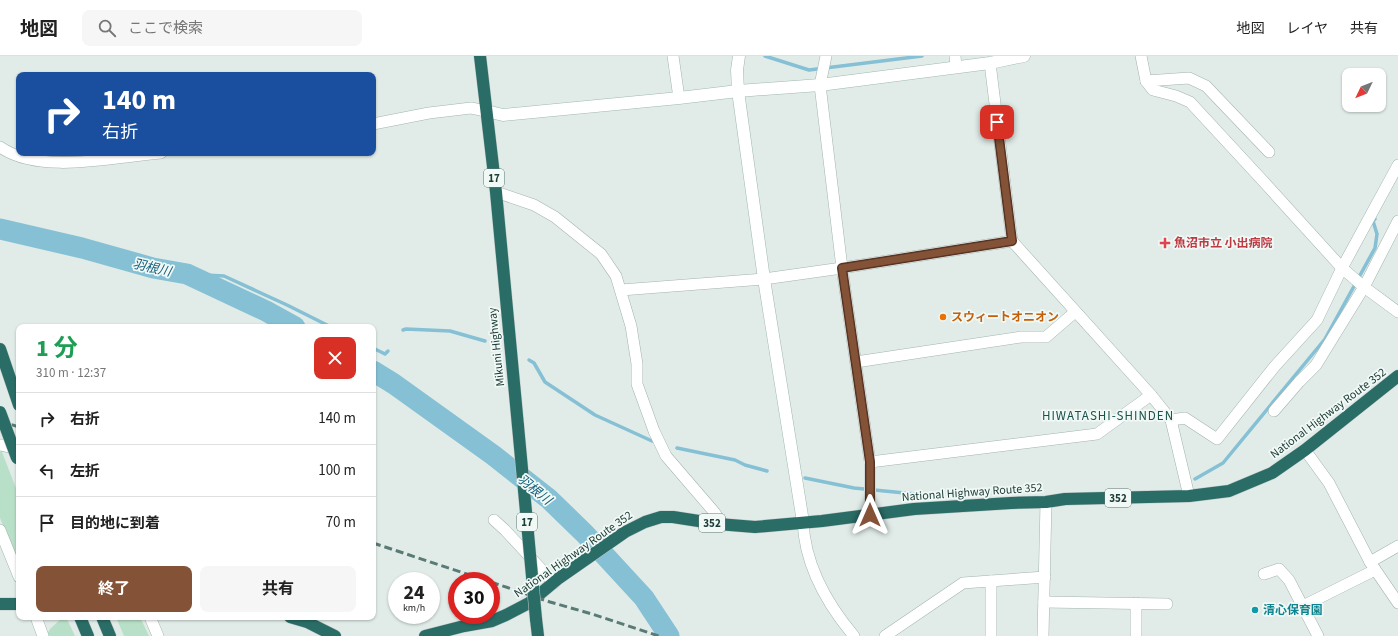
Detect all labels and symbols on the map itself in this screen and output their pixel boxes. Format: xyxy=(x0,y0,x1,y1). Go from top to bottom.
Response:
north arrow xyxy=(1342,68,1386,112)
pin xyxy=(980,105,1014,139)
road number: 17 xyxy=(484,169,504,187)
place label: 魚沼市立 小出病院 xyxy=(1174,235,1272,252)
marker: 魚沼市立 小出病院 xyxy=(1159,237,1171,249)
water label: 羽根川 xyxy=(131,255,175,282)
street label: Mikuni Highway xyxy=(484,306,509,387)
place label: スウィートオニオン xyxy=(951,309,1059,326)
marker: スウィートオニオン xyxy=(938,312,948,322)
street label: National Highway Route 352 xyxy=(1267,364,1390,463)
district label: HIWATASHI-SHINDEN xyxy=(1042,407,1174,425)
water label: 羽根川 xyxy=(514,471,557,510)
street label: National Highway Route 352 xyxy=(901,479,1043,506)
road number: 352 xyxy=(1105,489,1131,507)
position arrow xyxy=(849,494,891,536)
street label: National Highway Route 352 xyxy=(511,507,636,602)
road number: 17 xyxy=(517,513,537,531)
road number: 352 xyxy=(699,514,725,532)
speed limit sign: 30 xyxy=(448,572,500,624)
place label: 清心保育園 xyxy=(1263,602,1323,619)
marker: 清心保育園 xyxy=(1250,605,1260,615)

